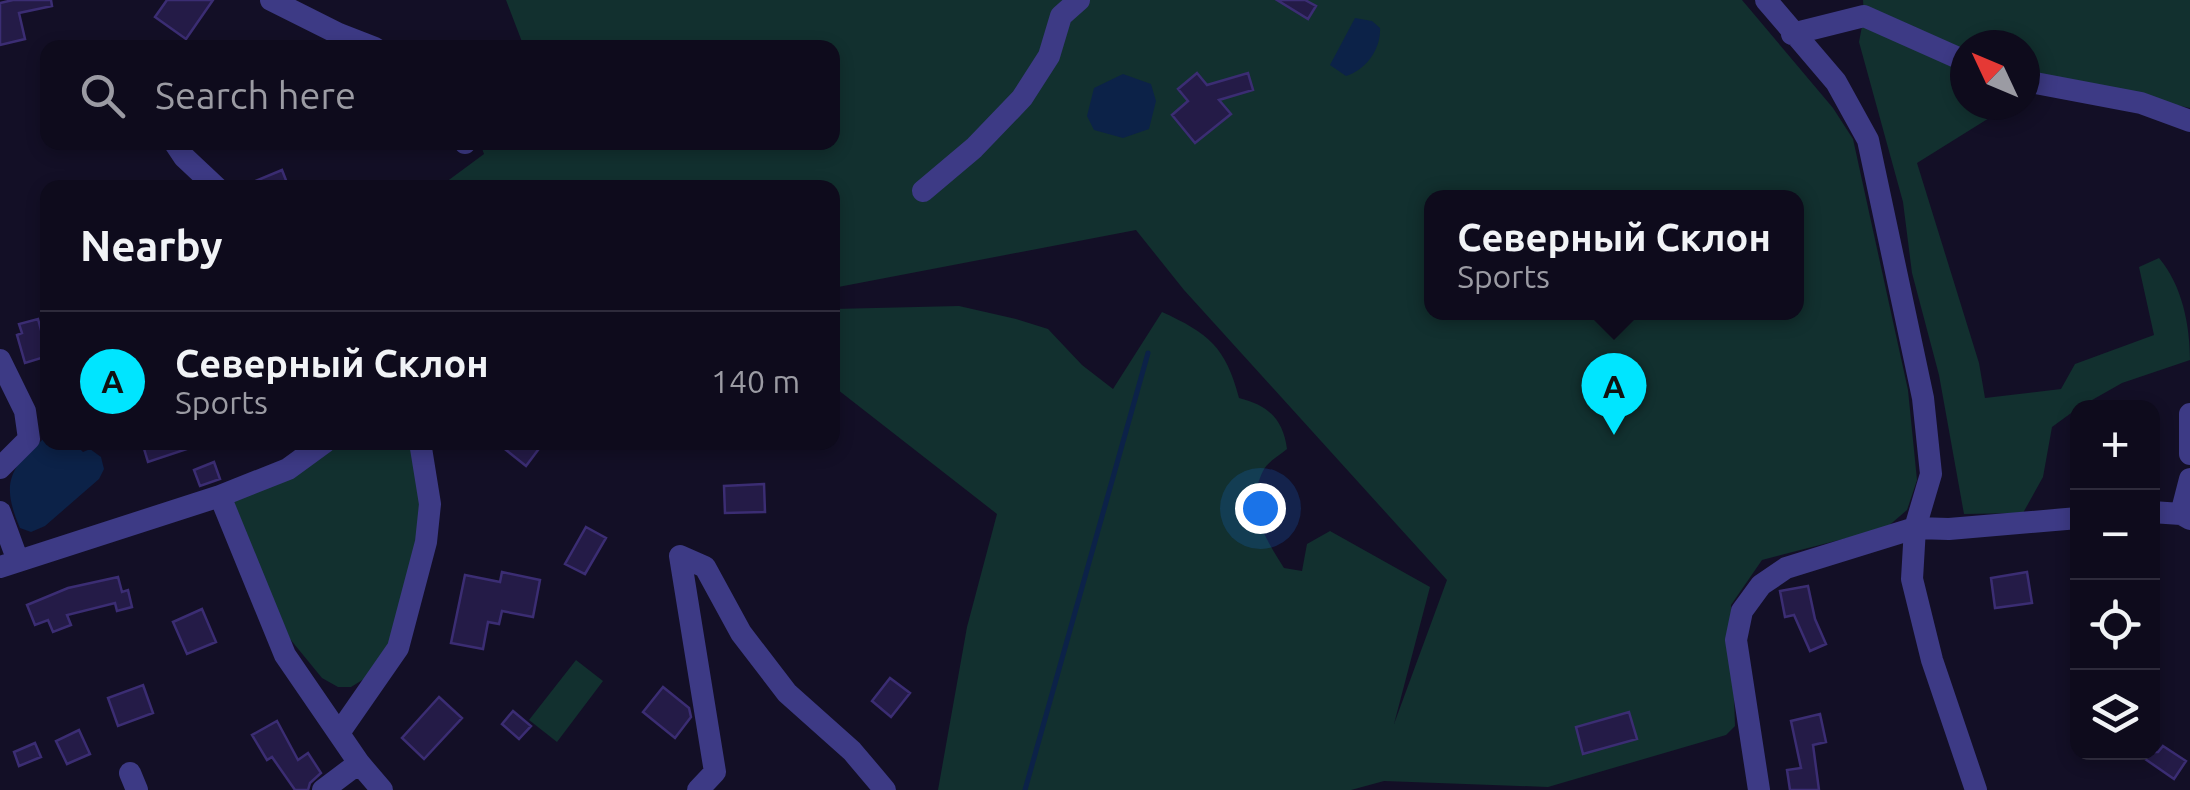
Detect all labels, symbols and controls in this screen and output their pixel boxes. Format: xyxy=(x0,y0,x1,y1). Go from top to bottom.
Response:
north arrow xyxy=(1950,30,2040,120)
search box xyxy=(40,40,840,150)
icon: search xyxy=(75,68,130,123)
text: Search here xyxy=(155,74,356,116)
popup xyxy=(1424,190,1804,320)
text: Северный Склон xyxy=(1457,216,1771,258)
text: Nearby xyxy=(80,222,223,269)
text: Sports xyxy=(1457,258,1550,294)
text: Северный Склон xyxy=(175,342,489,384)
pin: A xyxy=(1582,352,1646,435)
text: A xyxy=(101,363,124,399)
text: 140 m xyxy=(711,363,800,399)
text: Sports xyxy=(175,384,268,420)
map controls xyxy=(2070,400,2160,760)
button: + xyxy=(2070,400,2160,490)
your location xyxy=(1235,483,1286,534)
button: − xyxy=(2070,490,2160,580)
button: locate xyxy=(2070,580,2160,670)
button: layers xyxy=(2070,670,2160,760)

